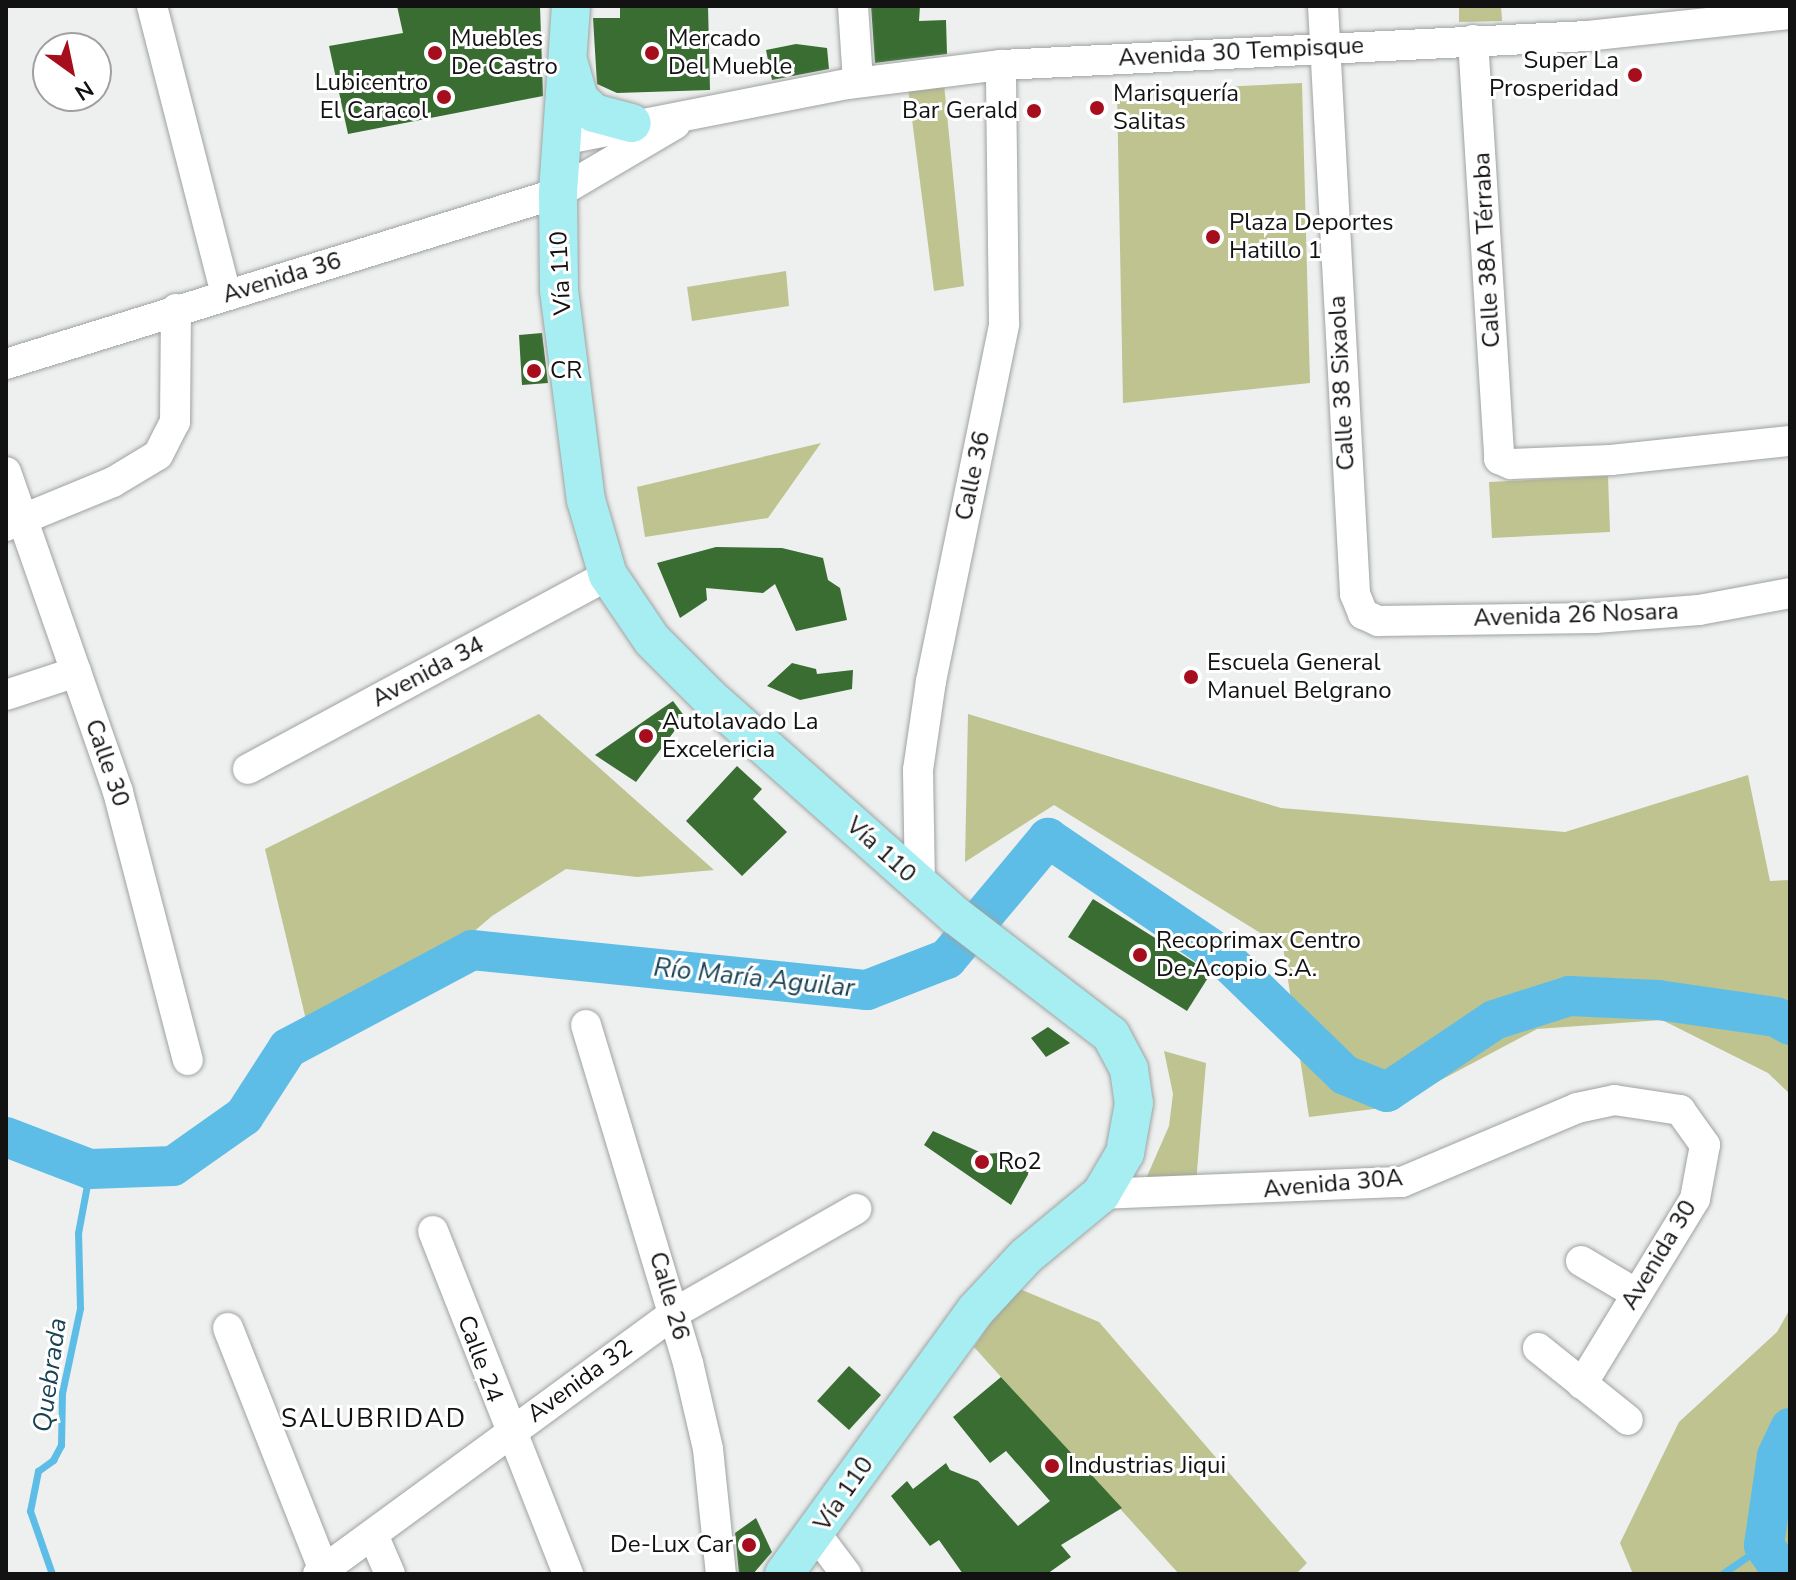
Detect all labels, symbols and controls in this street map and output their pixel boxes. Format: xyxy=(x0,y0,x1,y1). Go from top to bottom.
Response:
place label: Muebles De Castro xyxy=(451,25,558,81)
place label: Mercado Del Mueble xyxy=(668,25,792,81)
street label: Avenida 30 Tempisque xyxy=(1117,31,1365,73)
north arrow xyxy=(32,32,112,112)
marker: Muebles De Castro xyxy=(426,44,444,62)
marker: Mercado Del Mueble xyxy=(643,44,661,62)
place label: Super La Prosperidad xyxy=(1489,47,1619,103)
marker: Super La Prosperidad xyxy=(1626,66,1644,84)
place label: Lubicentro El Caracol xyxy=(315,69,428,125)
text: N xyxy=(69,73,99,108)
place label: Marisquería Salitas xyxy=(1113,80,1239,136)
marker: Lubicentro El Caracol xyxy=(435,88,453,106)
place label: Bar Gerald xyxy=(902,97,1018,125)
marker: Marisquería Salitas xyxy=(1088,99,1106,117)
marker: Bar Gerald xyxy=(1025,102,1043,120)
street label: Calle 38A Térraba xyxy=(1467,151,1507,349)
place label: Plaza Deportes Hatillo 1 xyxy=(1229,209,1394,265)
marker: Plaza Deportes Hatillo 1 xyxy=(1204,228,1222,246)
street label: Vía 110 xyxy=(544,230,578,316)
street label: Avenida 36 xyxy=(219,246,345,310)
street label: Calle 38 Sixaola xyxy=(1323,295,1361,471)
place label: CR xyxy=(550,357,582,385)
marker: CR xyxy=(525,362,543,380)
street label: Calle 36 xyxy=(950,429,996,523)
street label: Avenida 26 Nosara xyxy=(1473,597,1679,633)
street label: Avenida 34 xyxy=(367,630,489,714)
place label: Escuela General Manuel Belgrano xyxy=(1207,649,1392,705)
marker: Escuela General Manuel Belgrano xyxy=(1182,668,1200,686)
place label: Autolavado La Excelericia xyxy=(662,708,818,764)
street label: Calle 30 xyxy=(79,716,135,810)
marker: Autolavado La Excelericia xyxy=(637,727,655,745)
street label: Vía 110 xyxy=(840,811,922,889)
place label: Recoprimax Centro De Acopio S.A. xyxy=(1156,927,1361,983)
marker: Recoprimax Centro De Acopio S.A. xyxy=(1131,946,1149,964)
water label: Río María Aguilar xyxy=(652,952,856,1004)
place label: Ro2 xyxy=(998,1148,1042,1176)
marker: Ro2 xyxy=(973,1153,991,1171)
street label: Avenida 30A xyxy=(1262,1164,1404,1204)
street label: Avenida 30 xyxy=(1615,1195,1703,1315)
street label: Calle 26 xyxy=(643,1249,695,1343)
street label: Calle 24 xyxy=(451,1312,509,1406)
water label: Quebrada xyxy=(27,1316,73,1434)
street label: Avenida 32 xyxy=(522,1333,638,1429)
district label: SALUBRIDAD xyxy=(281,1403,467,1435)
street label: Vía 110 xyxy=(808,1451,880,1537)
place label: Industrias Jiqui xyxy=(1068,1452,1226,1480)
marker: Industrias Jiqui xyxy=(1043,1457,1061,1475)
place label: De-Lux Car xyxy=(610,1531,733,1559)
marker: De-Lux Car xyxy=(740,1536,758,1554)

